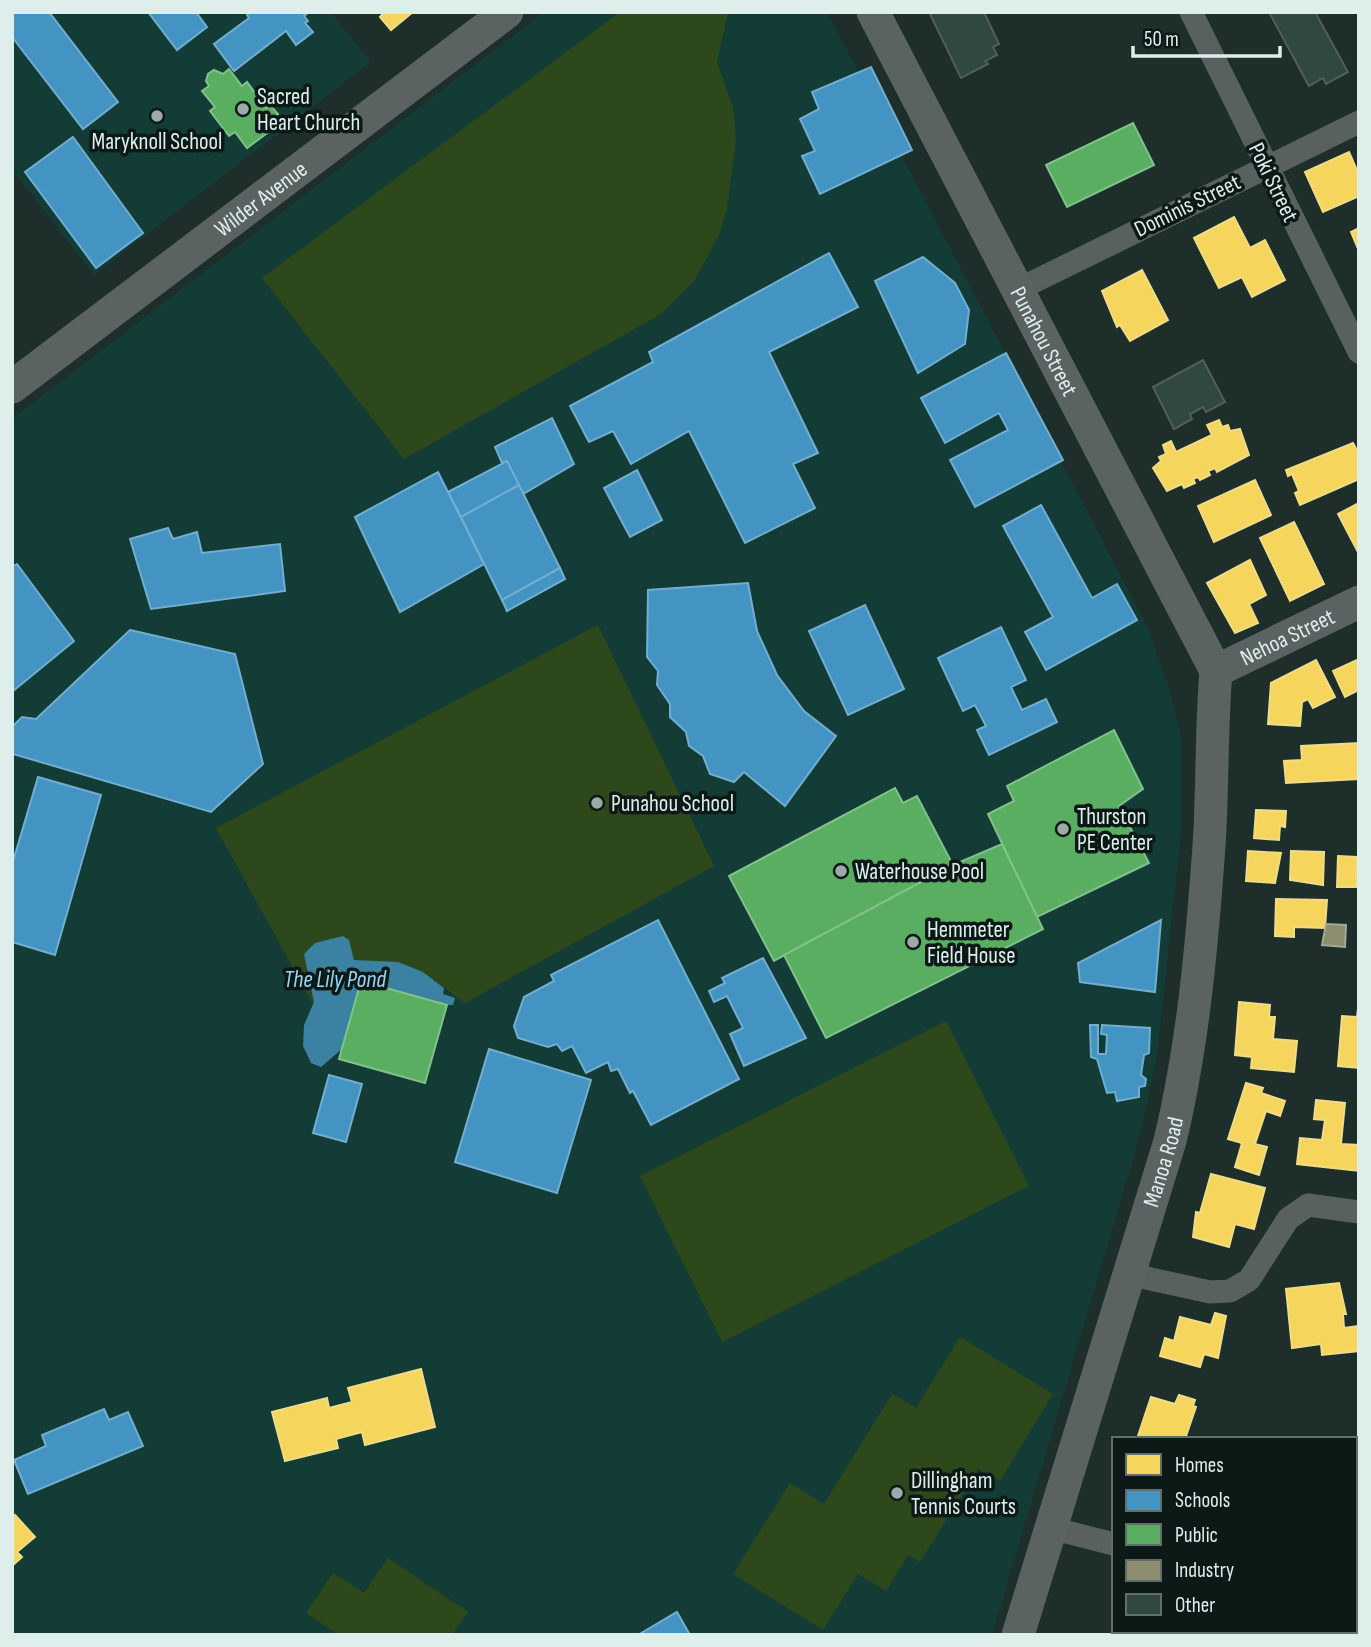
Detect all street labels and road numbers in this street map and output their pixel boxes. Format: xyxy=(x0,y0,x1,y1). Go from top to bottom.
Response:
street label: Poki Street xyxy=(1242,138,1304,227)
street label: Wilder Avenue xyxy=(209,155,313,243)
street label: Dominis Street xyxy=(1130,168,1245,244)
street label: Punahou Street xyxy=(1003,282,1083,401)
street label: Nehoa Street xyxy=(1236,603,1339,672)
street label: Manoa Road xyxy=(1138,1114,1190,1211)

